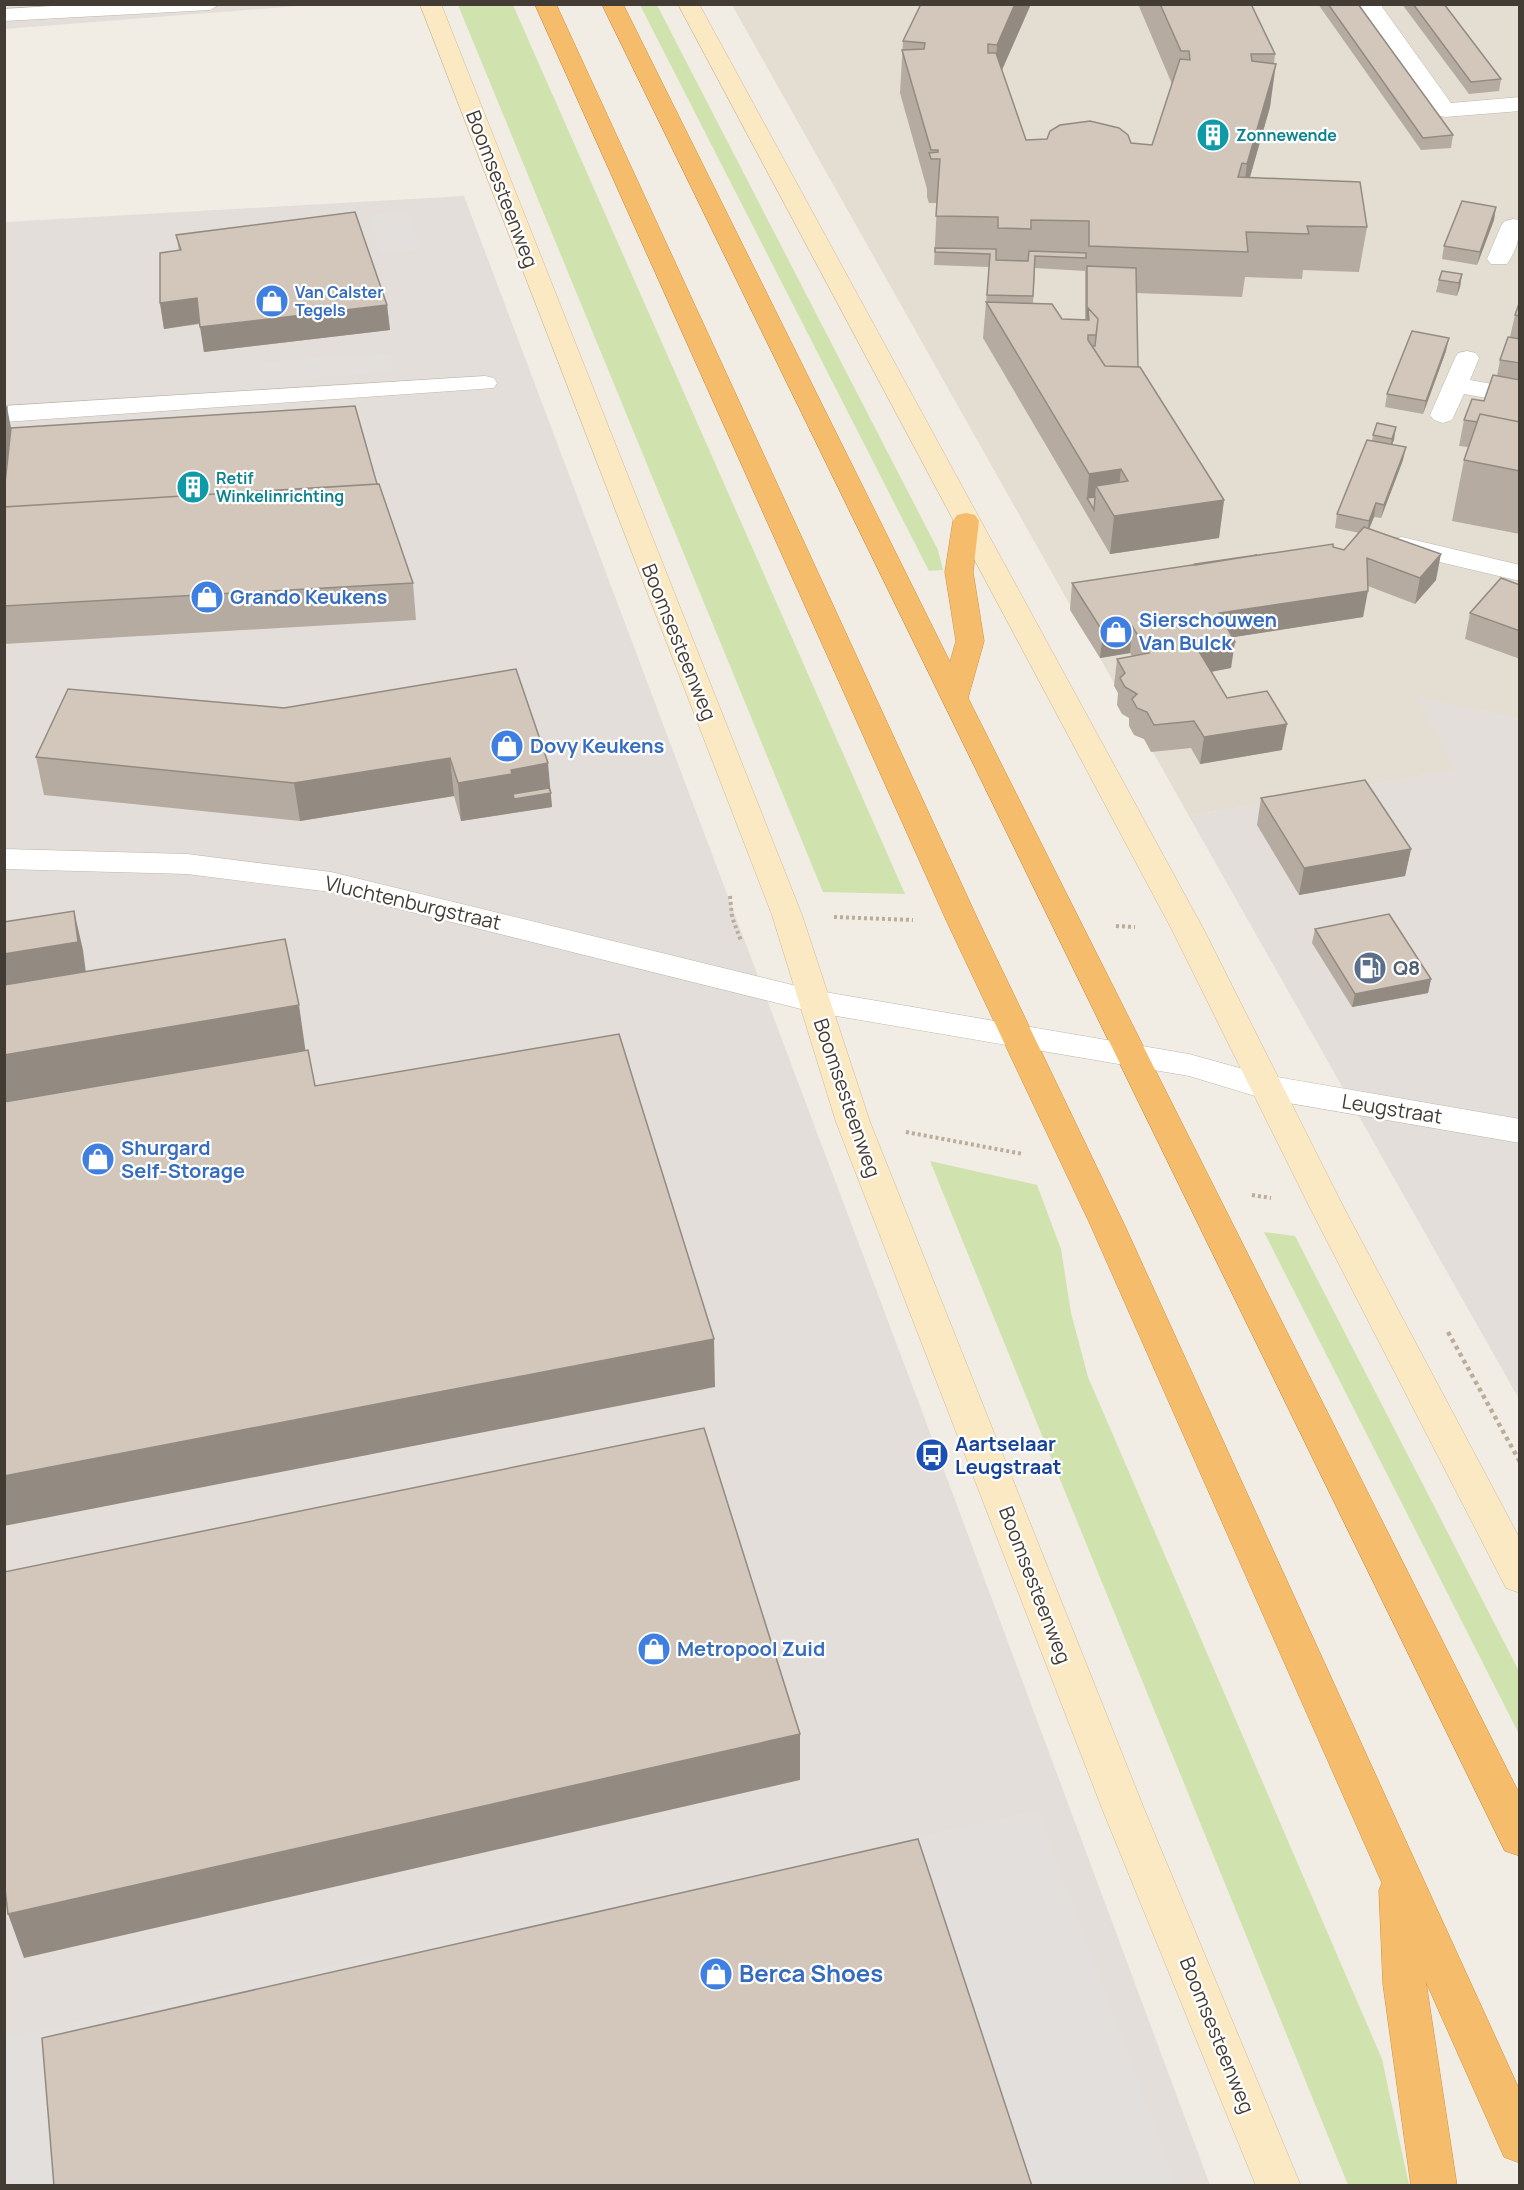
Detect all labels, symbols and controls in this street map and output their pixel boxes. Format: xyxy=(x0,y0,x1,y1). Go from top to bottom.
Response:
street label: Boomsesteenweg xyxy=(460,106,545,271)
building icon: Zonnewende xyxy=(1195,117,1231,153)
place label: Zonnewende xyxy=(1236,124,1337,146)
place label: Van Calster Tegels xyxy=(295,281,384,321)
shop icon: Van Calster Tegels xyxy=(254,283,290,319)
place label: Retif Winkelinrichting xyxy=(216,467,344,507)
building icon: Retif Winkelinrichting xyxy=(175,469,211,505)
street label: Boomsesteenweg xyxy=(636,560,723,724)
shop icon: Grando Keukens xyxy=(189,579,225,615)
place label: Grando Keukens xyxy=(230,583,387,610)
place label: Sierschouwen Van Bulck xyxy=(1139,606,1277,656)
shop icon: Sierschouwen Van Bulck xyxy=(1098,614,1134,650)
shop icon: Dovy Keukens xyxy=(489,728,525,764)
place label: Dovy Keukens xyxy=(530,732,665,759)
street label: Vluchtenburgstraat xyxy=(322,869,504,936)
fuel station icon: Q8 xyxy=(1352,950,1388,986)
place label: Q8 xyxy=(1393,954,1420,981)
street label: Boomsesteenweg xyxy=(808,1015,887,1181)
street label: Leugstraat xyxy=(1340,1087,1444,1130)
place label: Shurgard Self-Storage xyxy=(121,1134,245,1184)
shop icon: Shurgard Self-Storage xyxy=(80,1141,116,1177)
place label: Aartselaar Leugstraat xyxy=(955,1430,1061,1480)
bus stop icon: Aartselaar Leugstraat xyxy=(914,1437,950,1473)
street label: Boomsesteenweg xyxy=(993,1502,1078,1667)
shop icon: Metropool Zuid xyxy=(636,1631,672,1667)
place label: Metropool Zuid xyxy=(677,1635,825,1662)
street label: Boomsesteenweg xyxy=(1174,1953,1261,2117)
shop icon: Berca Shoes xyxy=(698,1956,734,1992)
place label: Berca Shoes xyxy=(739,1956,883,1989)

